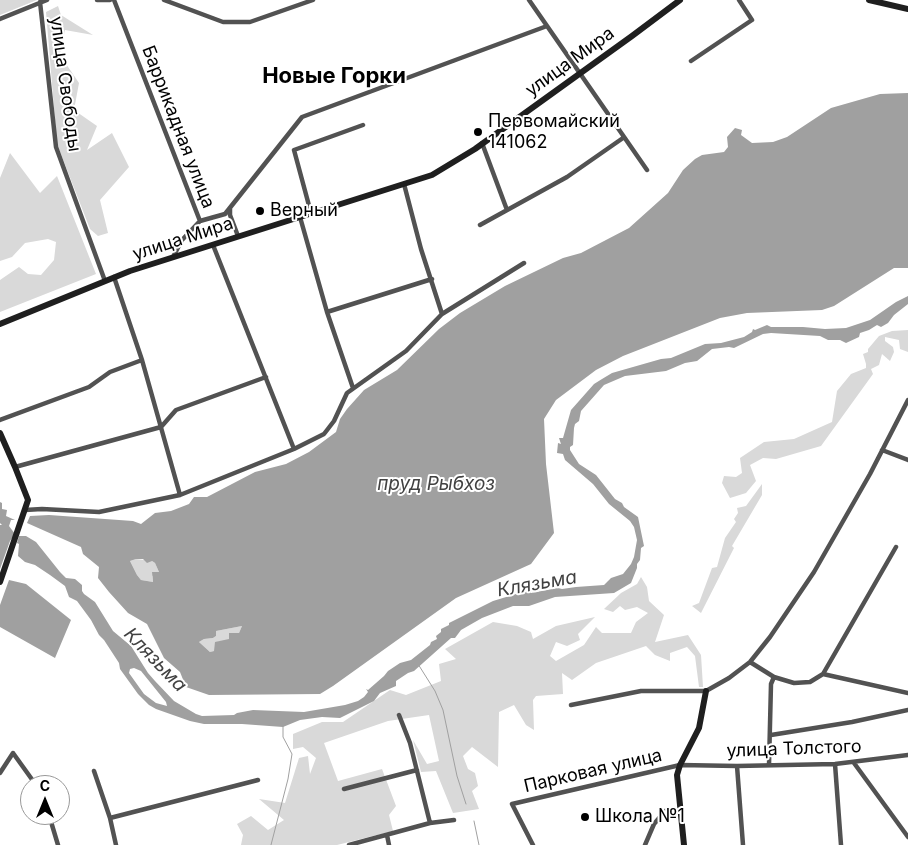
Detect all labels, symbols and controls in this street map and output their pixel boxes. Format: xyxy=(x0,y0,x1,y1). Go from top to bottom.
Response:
street label: улица Свободы xyxy=(45,15,85,153)
street label: улица Мира xyxy=(521,23,619,101)
street label: Баррикадная улица xyxy=(137,43,219,211)
district label: Новые Горки xyxy=(262,63,406,89)
place label: Первомайский 141062 xyxy=(488,111,620,154)
marker: Первомайский 141062 xyxy=(472,126,484,138)
place label: Верный xyxy=(270,200,338,222)
marker: Верный xyxy=(254,205,266,217)
street label: улица Мира xyxy=(130,213,236,265)
water label: пруд Рыбхоз xyxy=(377,473,495,495)
water label: Клязьма xyxy=(495,566,579,602)
water label: Клязьма xyxy=(119,623,191,697)
street label: улица Толстого xyxy=(726,736,862,762)
street label: Парковая улица xyxy=(522,745,664,797)
north arrow xyxy=(20,775,70,825)
text: С xyxy=(40,777,50,794)
place label: Школа №1 xyxy=(595,806,685,828)
marker: Школа №1 xyxy=(579,811,591,823)

